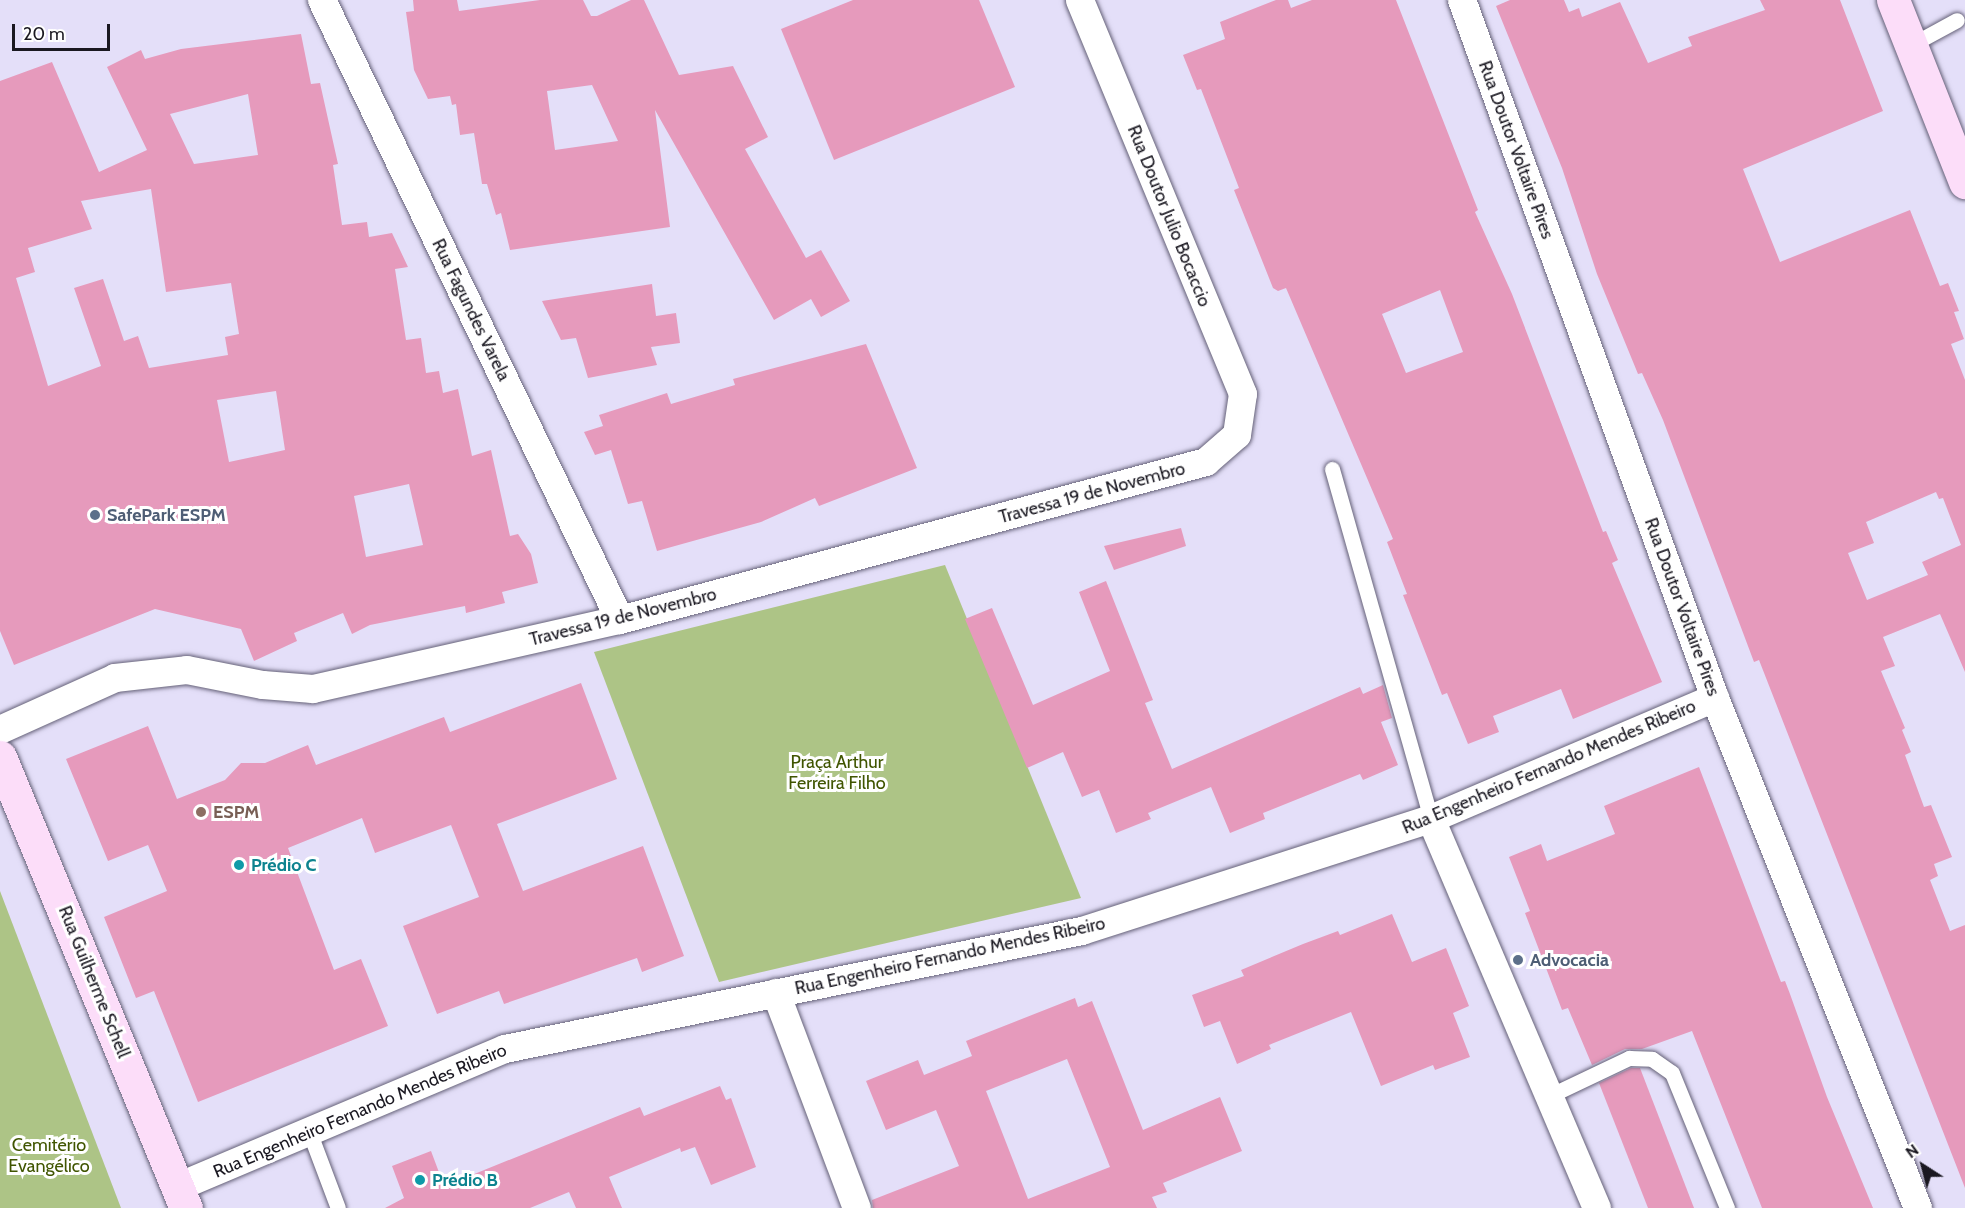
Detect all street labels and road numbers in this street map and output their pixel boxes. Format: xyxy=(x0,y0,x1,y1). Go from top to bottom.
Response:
street label: Rua Doutor Voltaire Pires xyxy=(1474,58,1558,242)
street label: Rua Doutor Julio Bocaccio xyxy=(1123,122,1215,310)
street label: Rua Fagundes Varela xyxy=(427,235,515,385)
street label: Travessa 19 de Novembro xyxy=(996,458,1188,528)
street label: Rua Doutor Voltaire Pires xyxy=(1640,515,1724,699)
street label: Travessa 19 de Novembro xyxy=(527,583,719,651)
street label: Rua Engenheiro Fernando Mendes Ribeiro xyxy=(1399,695,1699,839)
street label: Rua Guilherme Schell xyxy=(54,903,134,1061)
street label: Rua Engenheiro Fernando Mendes Ribeiro xyxy=(793,913,1107,999)
street label: Rua Engenheiro Fernando Mendes Ribeiro xyxy=(210,1039,510,1183)

